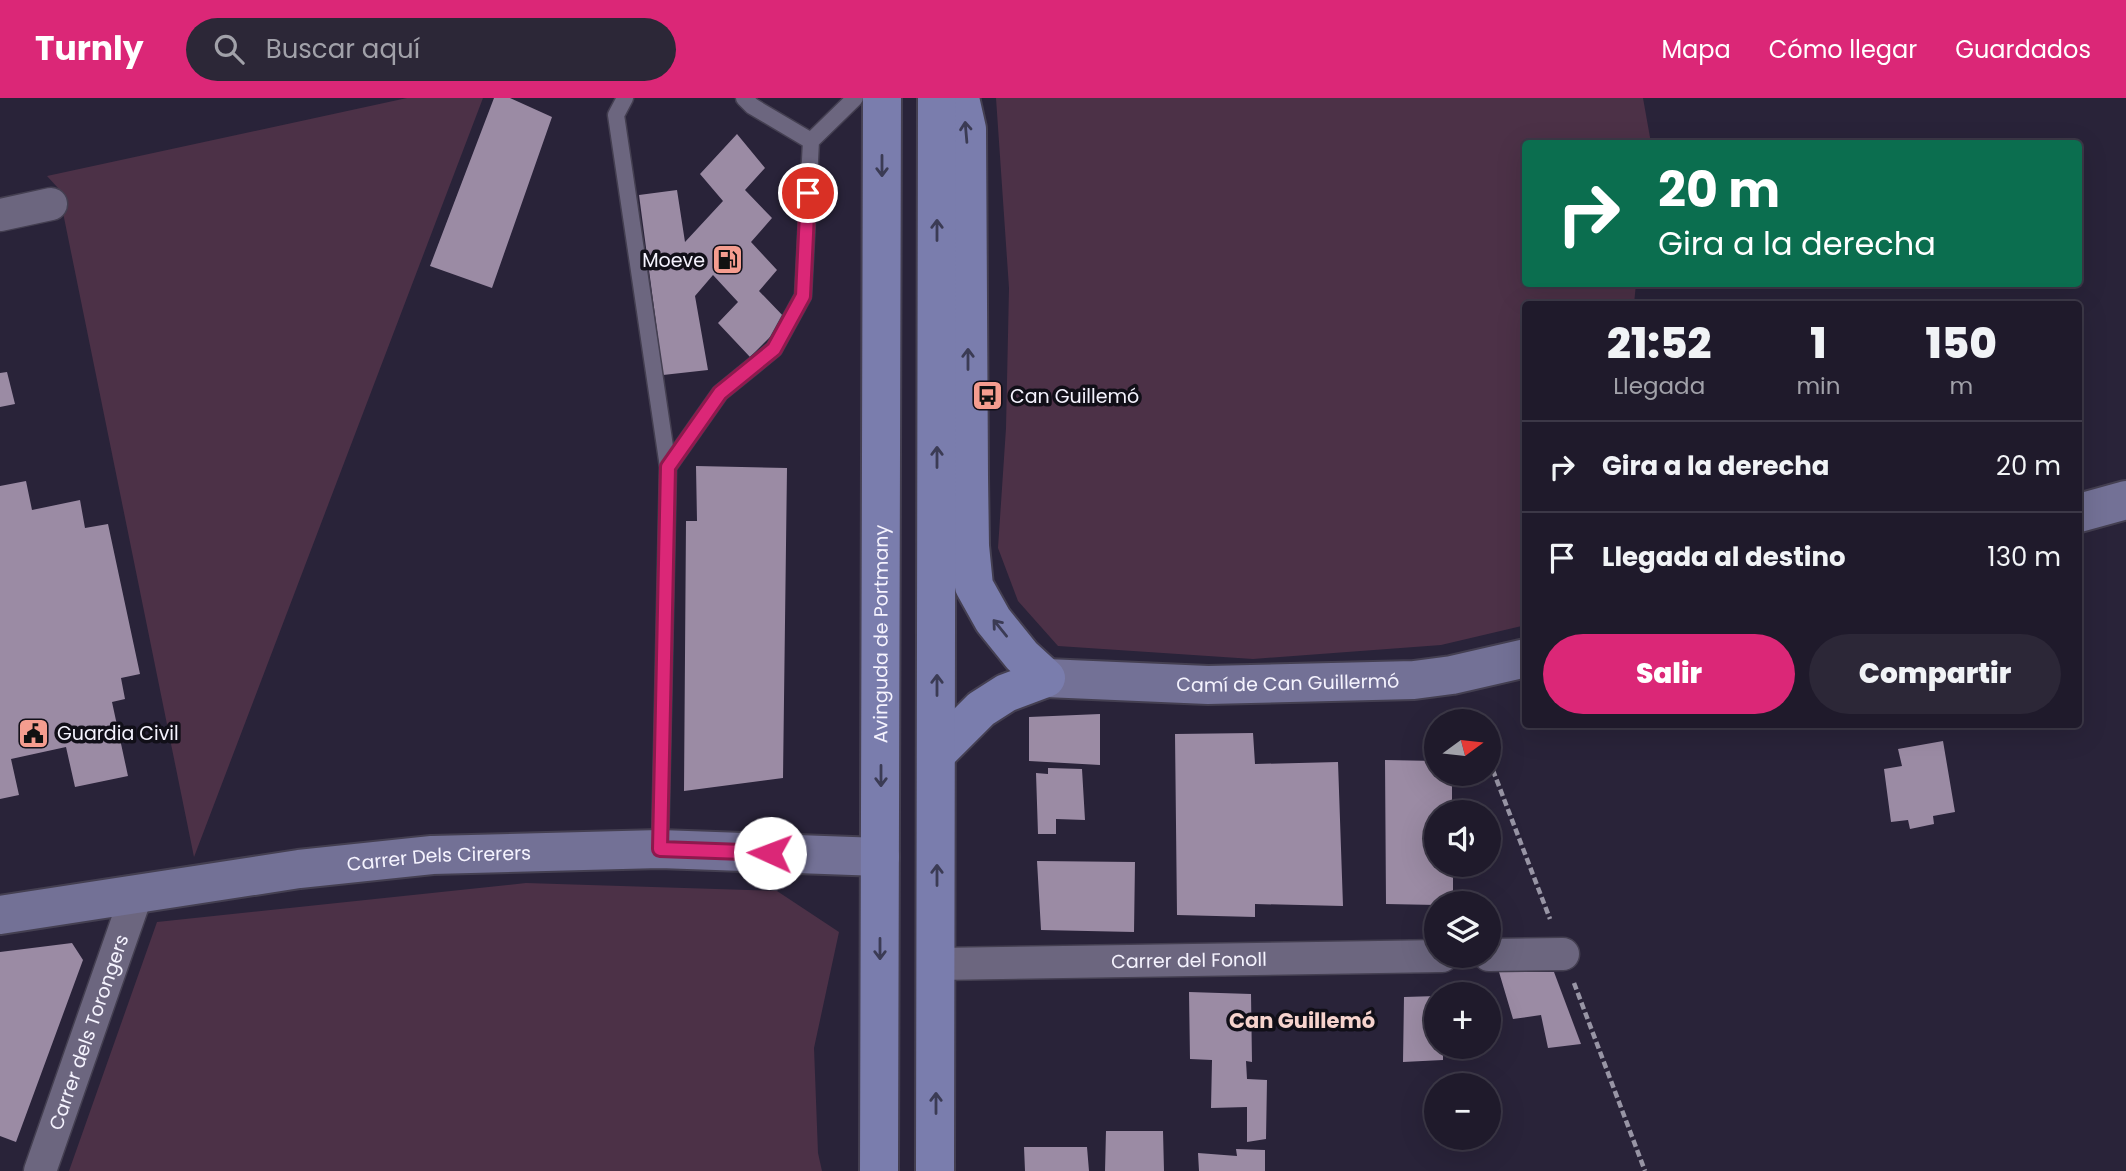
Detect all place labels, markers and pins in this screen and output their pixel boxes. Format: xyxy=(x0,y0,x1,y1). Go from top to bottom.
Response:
pin xyxy=(778,163,838,223)
fuel station icon: Moeve xyxy=(711,243,745,277)
place label: Moeve xyxy=(642,247,705,274)
bus stop icon: Can Guillemó xyxy=(970,379,1004,413)
place label: Can Guillemó xyxy=(1010,383,1139,410)
public building icon: Guardia Civil xyxy=(17,716,51,750)
place label: Guardia Civil xyxy=(57,720,179,747)

